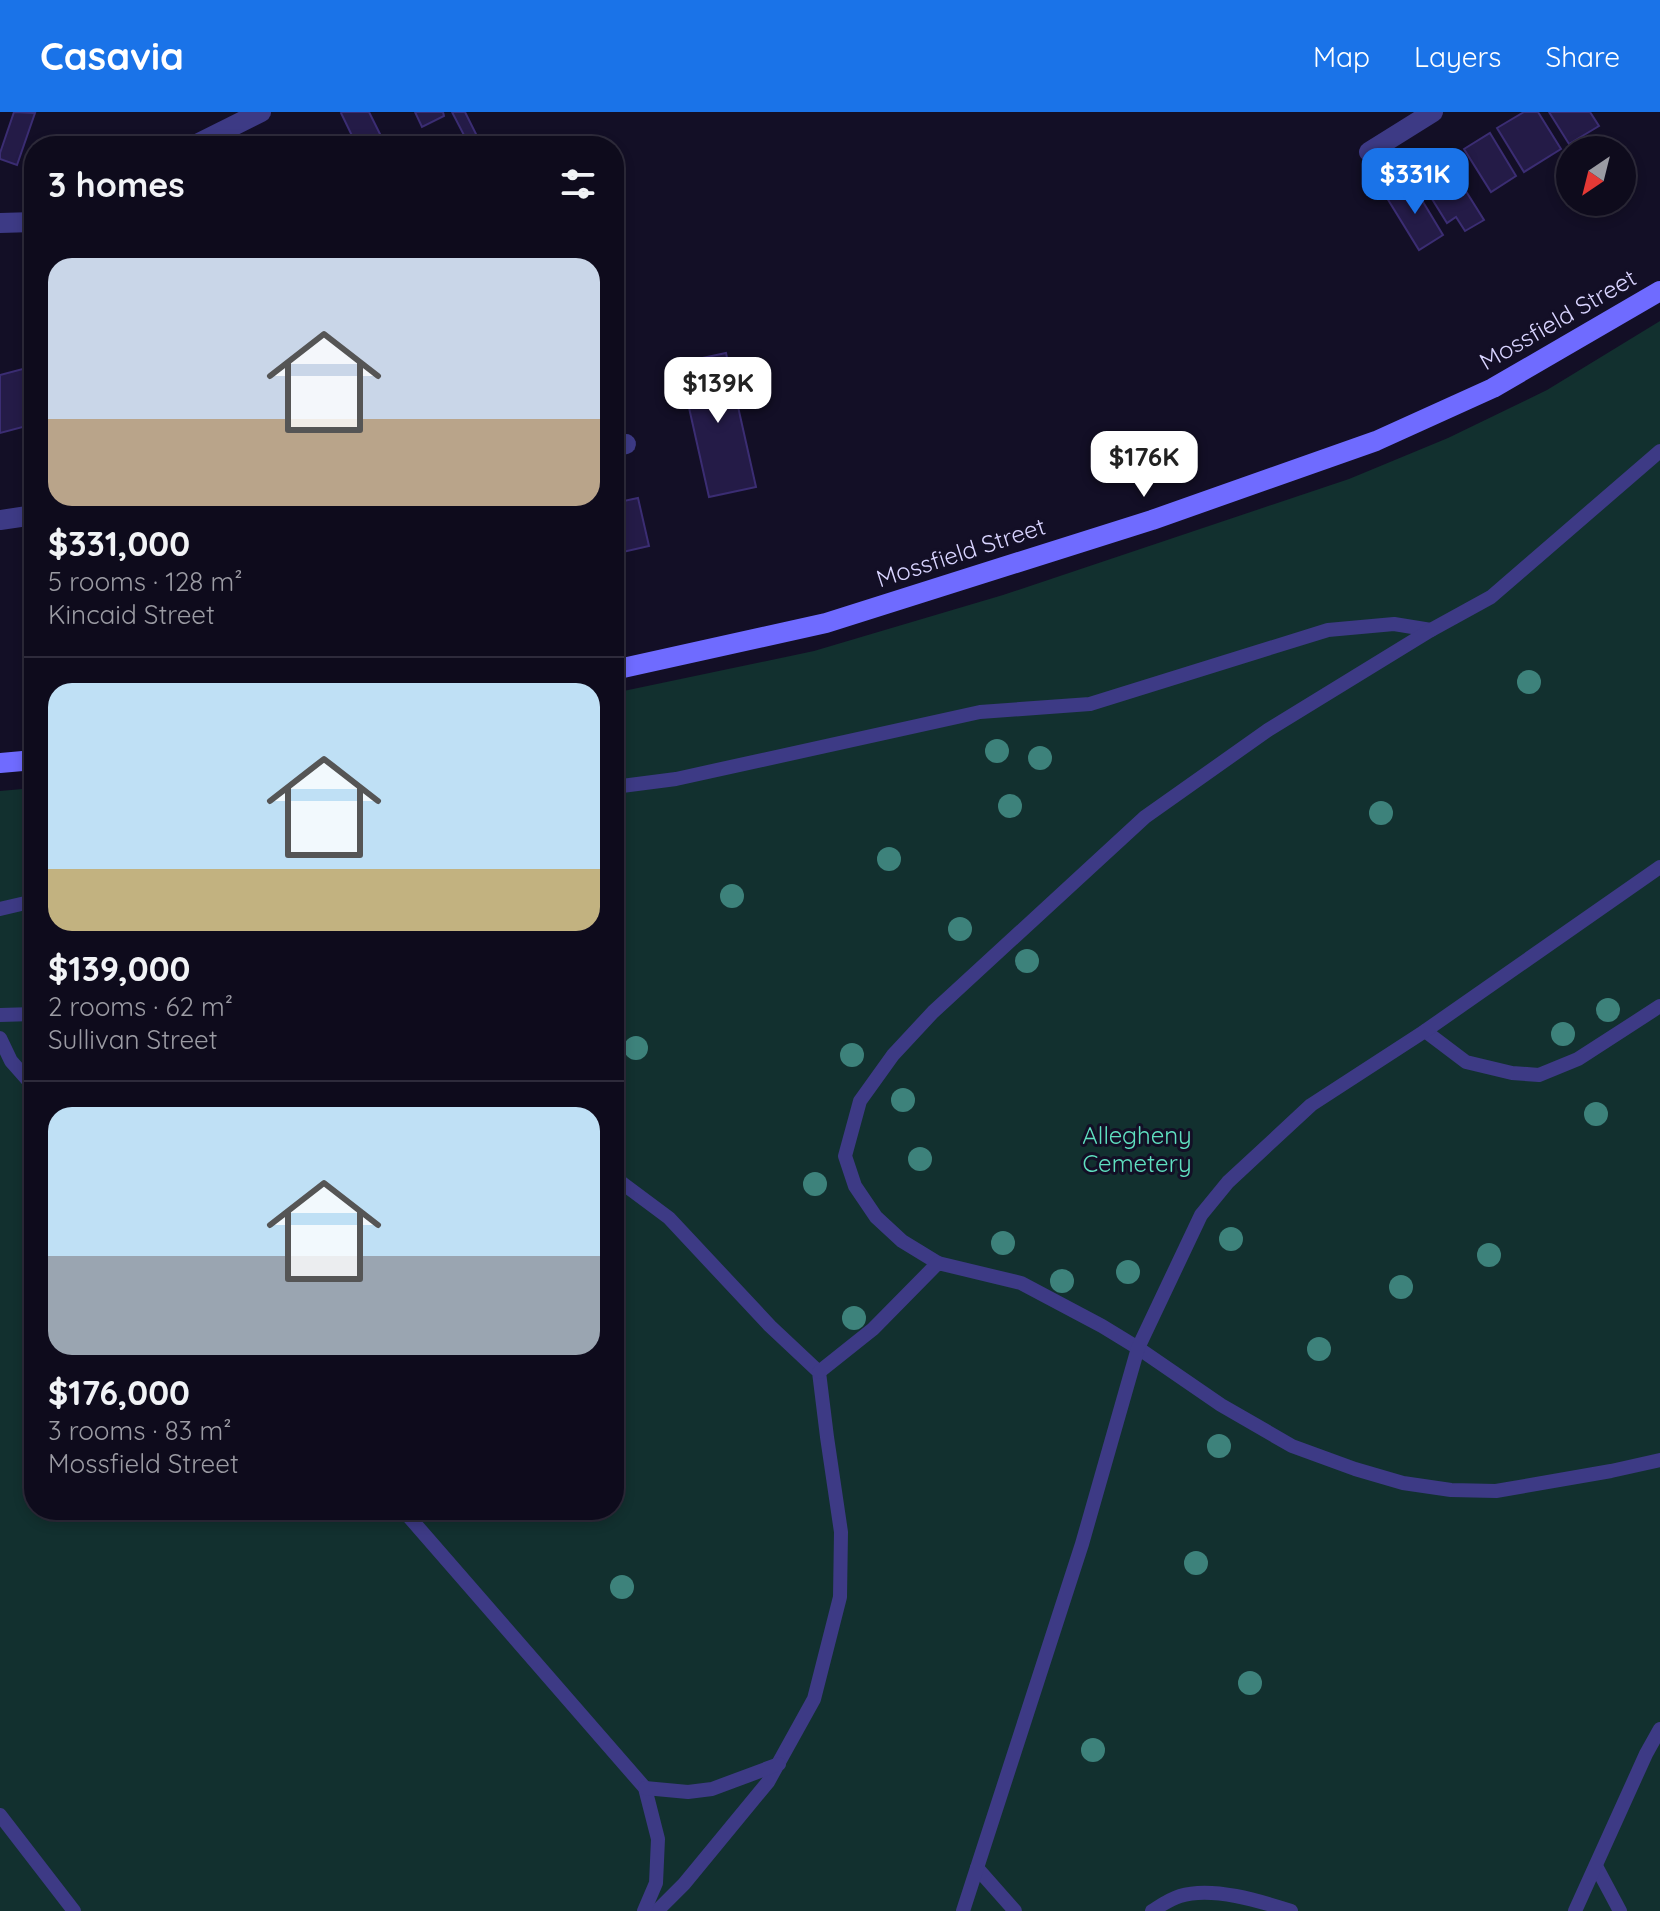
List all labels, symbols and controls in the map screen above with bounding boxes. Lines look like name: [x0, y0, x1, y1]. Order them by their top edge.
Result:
text: Casavia: [40, 32, 184, 80]
text: Map: [1313, 39, 1370, 74]
text: Layers: [1414, 39, 1501, 74]
text: Share: [1545, 39, 1620, 74]
north arrow: [1556, 136, 1636, 216]
map controls: [1556, 136, 1636, 216]
pin: $331K: [1359, 148, 1471, 216]
text: $331K: [1380, 157, 1450, 190]
icon: filters: [556, 162, 600, 206]
text: 3 homes: [48, 163, 185, 206]
street label: Mossfield Street: [1474, 262, 1641, 376]
icon: home: [252, 310, 396, 454]
pin: $139K: [662, 357, 774, 425]
text: $139K: [682, 366, 754, 399]
pin: $176K: [1088, 431, 1200, 499]
text: $176K: [1109, 440, 1179, 473]
street label: Mossfield Street: [872, 511, 1049, 594]
text: $331,000: [48, 522, 190, 565]
text: 5 rooms · 128 m²: [48, 565, 242, 598]
text: Kincaid Street: [48, 598, 215, 631]
icon: home: [252, 735, 396, 879]
text: $139,000: [48, 947, 190, 990]
text: 2 rooms · 62 m²: [48, 990, 233, 1023]
text: Sullivan Street: [48, 1023, 218, 1056]
park label: Allegheny Cemetery: [1082, 1120, 1192, 1178]
icon: home: [252, 1159, 396, 1303]
text: $176,000: [48, 1371, 190, 1414]
text: 3 rooms · 83 m²: [48, 1414, 231, 1447]
text: Mossfield Street: [48, 1447, 239, 1480]

